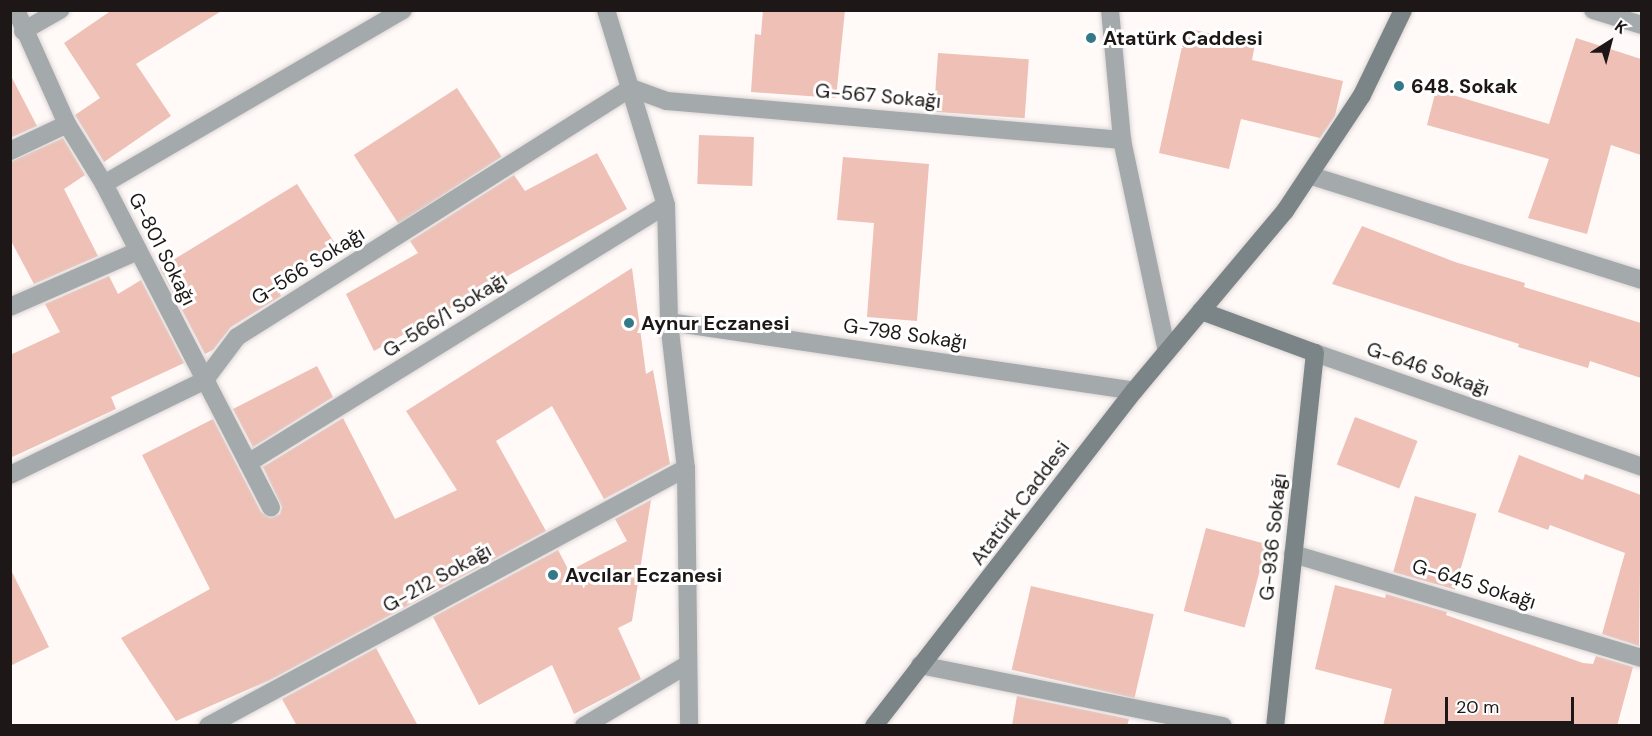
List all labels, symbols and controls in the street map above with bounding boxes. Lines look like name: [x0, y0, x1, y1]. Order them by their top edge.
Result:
north arrow: [1580, 12, 1640, 72]
text: K: [1610, 15, 1631, 39]
place label: Atatürk Caddesi: [1103, 26, 1263, 50]
marker: Atatürk Caddesi: [1084, 31, 1098, 45]
place label: 648. Sokak: [1411, 74, 1518, 98]
street label: G-567 Sokağı: [814, 79, 942, 113]
marker: 648. Sokak: [1392, 79, 1406, 93]
street label: G-801 Sokağı: [123, 189, 201, 309]
street label: G-566 Sokağı: [247, 222, 369, 310]
street label: G-566/1 Sokağı: [378, 267, 512, 363]
place label: Aynur Eczanesi: [641, 311, 789, 335]
street label: G-798 Sokağı: [842, 313, 968, 355]
marker: Aynur Eczanesi: [622, 316, 636, 330]
street label: G-646 Sokağı: [1363, 337, 1493, 401]
street label: Atatürk Caddesi: [965, 436, 1075, 570]
street label: G-936 Sokağı: [1254, 472, 1292, 602]
street label: G-212 Sokağı: [378, 538, 496, 618]
street label: G-645 Sokağı: [1409, 554, 1539, 614]
place label: Avcılar Eczanesi: [565, 563, 722, 587]
marker: Avcılar Eczanesi: [546, 568, 560, 582]
scale bar: [1448, 685, 1577, 723]
text: 20 m: [1456, 695, 1499, 719]

